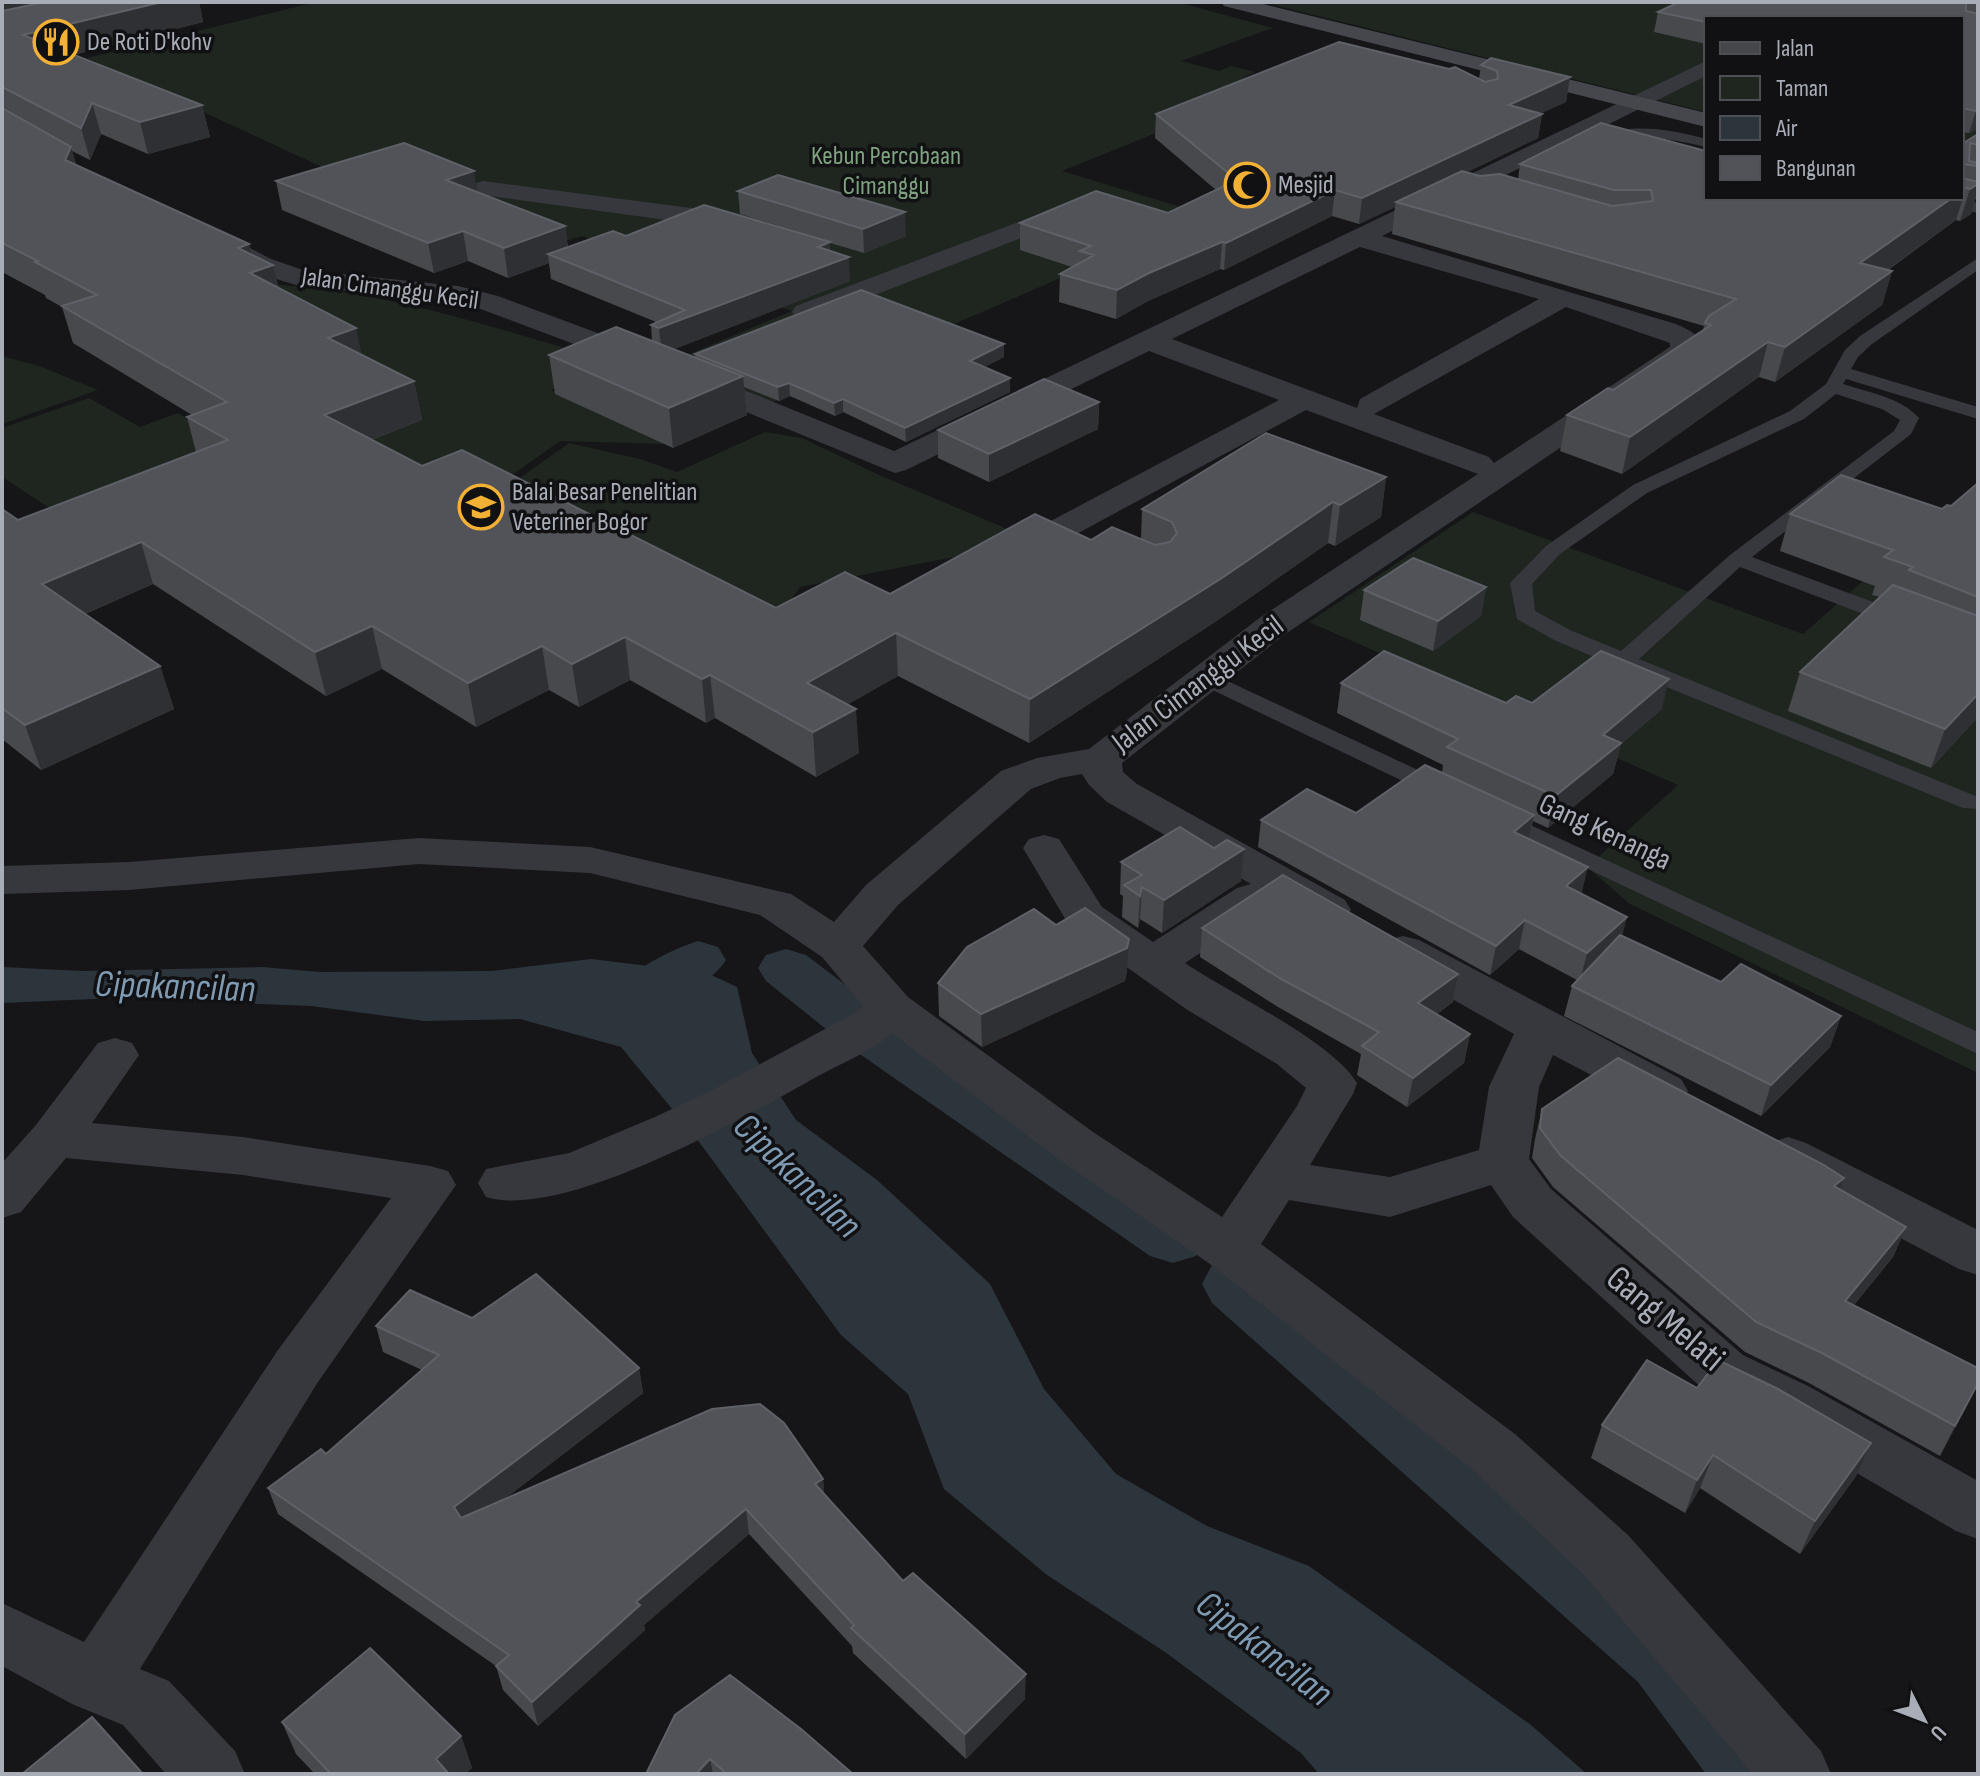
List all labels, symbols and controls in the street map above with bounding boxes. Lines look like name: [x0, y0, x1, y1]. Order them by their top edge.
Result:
legend: [1704, 16, 1964, 200]
restaurant icon: De Roti D'kohv: [32, 18, 80, 66]
place label: De Roti D'kohv: [87, 27, 212, 58]
text: Jalan: [1775, 34, 1814, 63]
text: Taman: [1776, 74, 1828, 103]
text: Air: [1775, 114, 1798, 143]
park label: Kebun Percobaan Cimanggu: [811, 141, 961, 202]
text: Bangunan: [1776, 154, 1856, 183]
mosque icon: Mesjid: [1223, 161, 1271, 209]
place label: Mesjid: [1278, 170, 1334, 201]
street label: Jalan Cimanggu Kecil: [299, 261, 480, 317]
place label: Balai Besar Penelitian Veteriner Bogor: [512, 477, 697, 538]
school or university icon: Balai Besar Penelitian Veteriner Bogor: [457, 483, 505, 531]
street label: Jalan Cimanggu Kecil: [1104, 608, 1291, 761]
street label: Gang Kenanga: [1533, 786, 1677, 878]
water label: Cipakancilan: [94, 962, 256, 1012]
water label: Cipakancilan: [724, 1104, 870, 1248]
street label: Gang Melati: [1597, 1257, 1733, 1381]
water label: Cipakancilan: [1187, 1582, 1341, 1716]
north arrow: [1884, 1680, 1964, 1760]
text: U: [1924, 1719, 1952, 1746]

